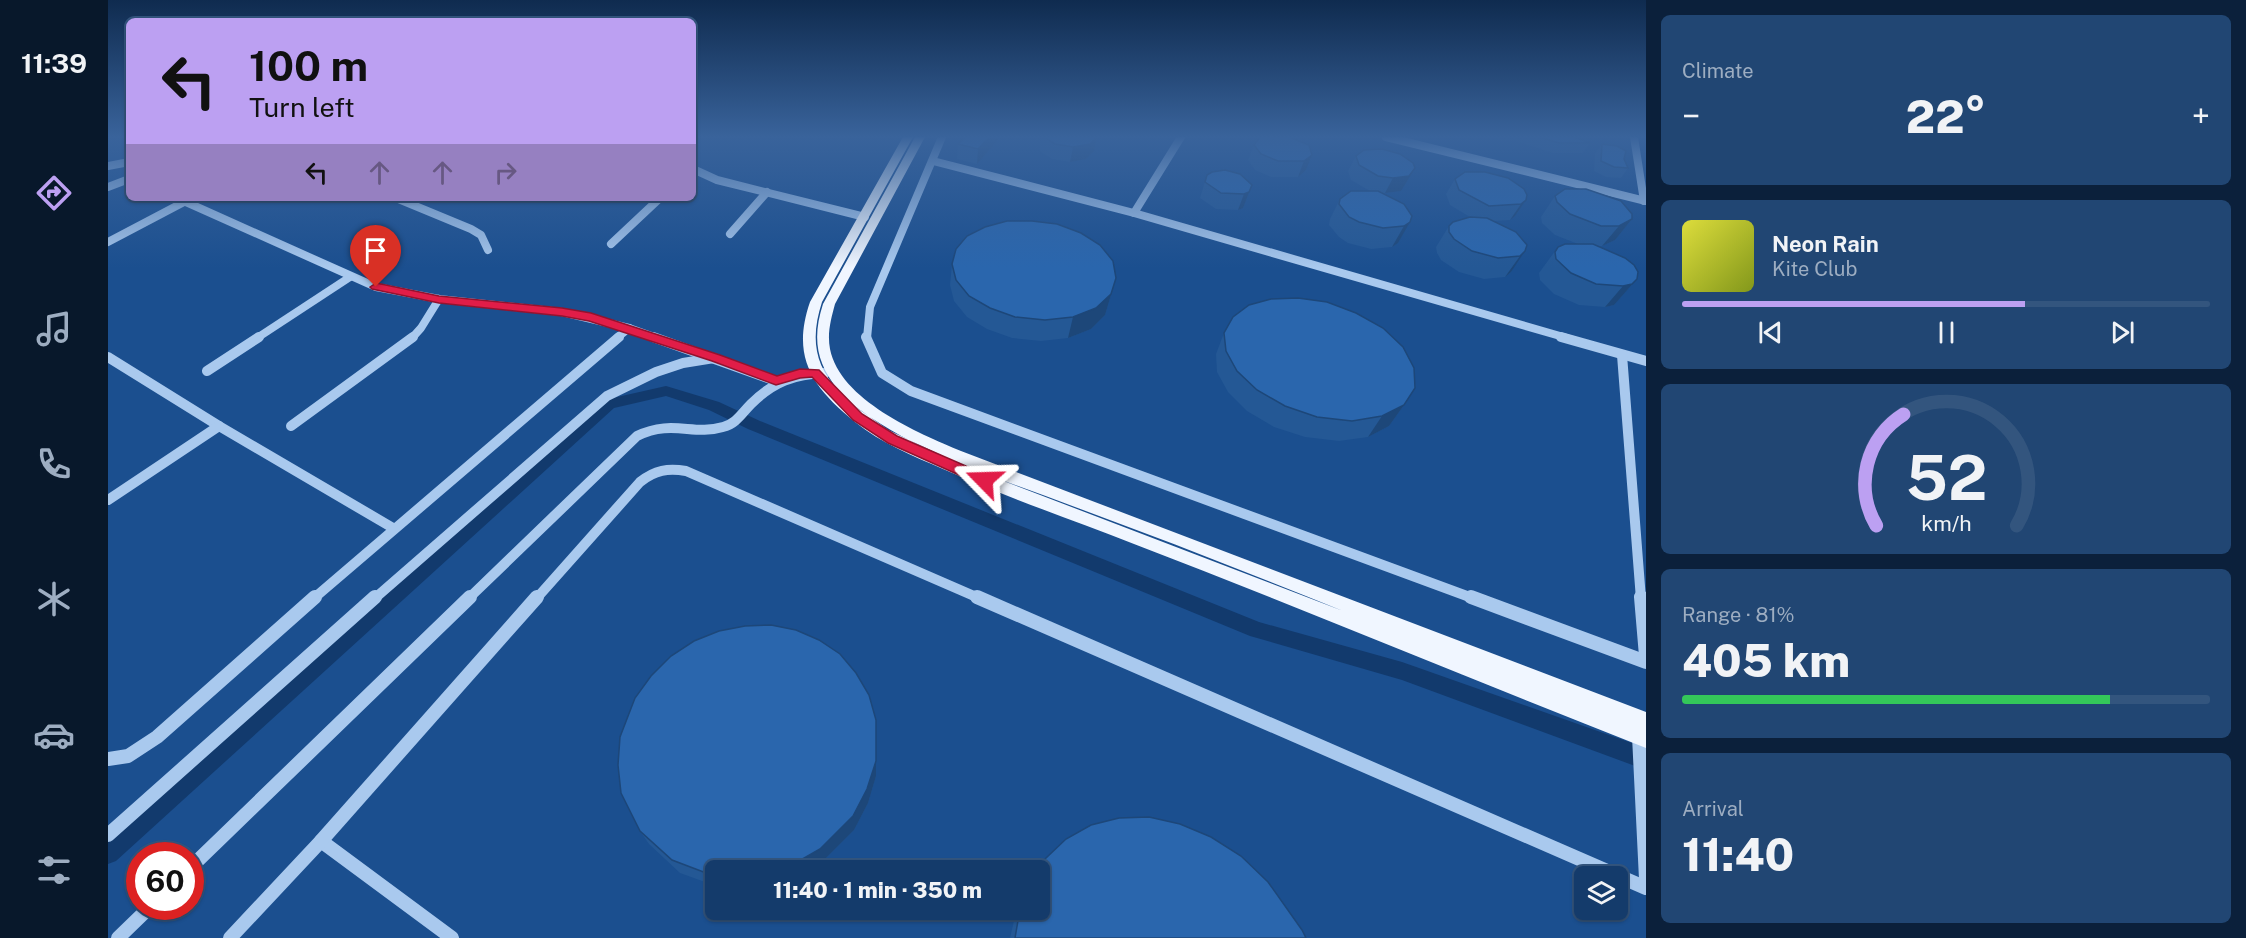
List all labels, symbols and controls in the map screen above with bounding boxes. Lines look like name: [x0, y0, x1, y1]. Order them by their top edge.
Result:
text: 100 m: [249, 41, 368, 90]
icon: left: [150, 42, 228, 120]
text: 11:39: [21, 47, 87, 79]
text: Climate: [1682, 59, 1754, 83]
text: 22°: [1906, 90, 1986, 143]
text: Turn left: [249, 91, 355, 123]
text: −: [1682, 97, 1700, 135]
text: +: [2192, 97, 2210, 135]
icon: left: [300, 156, 333, 189]
icon: ahead: [363, 156, 396, 189]
icon: ahead: [426, 156, 459, 189]
icon: right: [489, 156, 522, 189]
icon: directions: [33, 172, 75, 214]
pin: [350, 225, 401, 287]
text: Neon Rain: [1772, 231, 1879, 257]
icon: arrive: [359, 234, 392, 267]
text: Kite Club: [1772, 257, 1857, 281]
icon: music: [33, 308, 75, 350]
icon: previous: [1754, 316, 1787, 349]
icon: pause: [1930, 316, 1963, 349]
icon: next: [2106, 316, 2139, 349]
text: 52: [1905, 441, 1987, 514]
icon: phone: [33, 443, 75, 485]
position arrow: [952, 448, 1016, 512]
text: km/h: [1921, 511, 1971, 536]
icon: climate: [33, 578, 75, 620]
text: Range · 81%: [1682, 603, 1795, 627]
text: 405 km: [1682, 634, 1850, 687]
icon: car: [33, 714, 75, 756]
text: Arrival: [1682, 797, 1744, 821]
text: 11:40: [1682, 828, 1794, 881]
speed limit sign: 60: [126, 842, 204, 920]
icon: filters: [33, 849, 75, 891]
map controls: [1574, 866, 1628, 920]
button: layers: [1574, 866, 1628, 920]
text: 11:40 · 1 min · 350 m: [773, 877, 982, 903]

